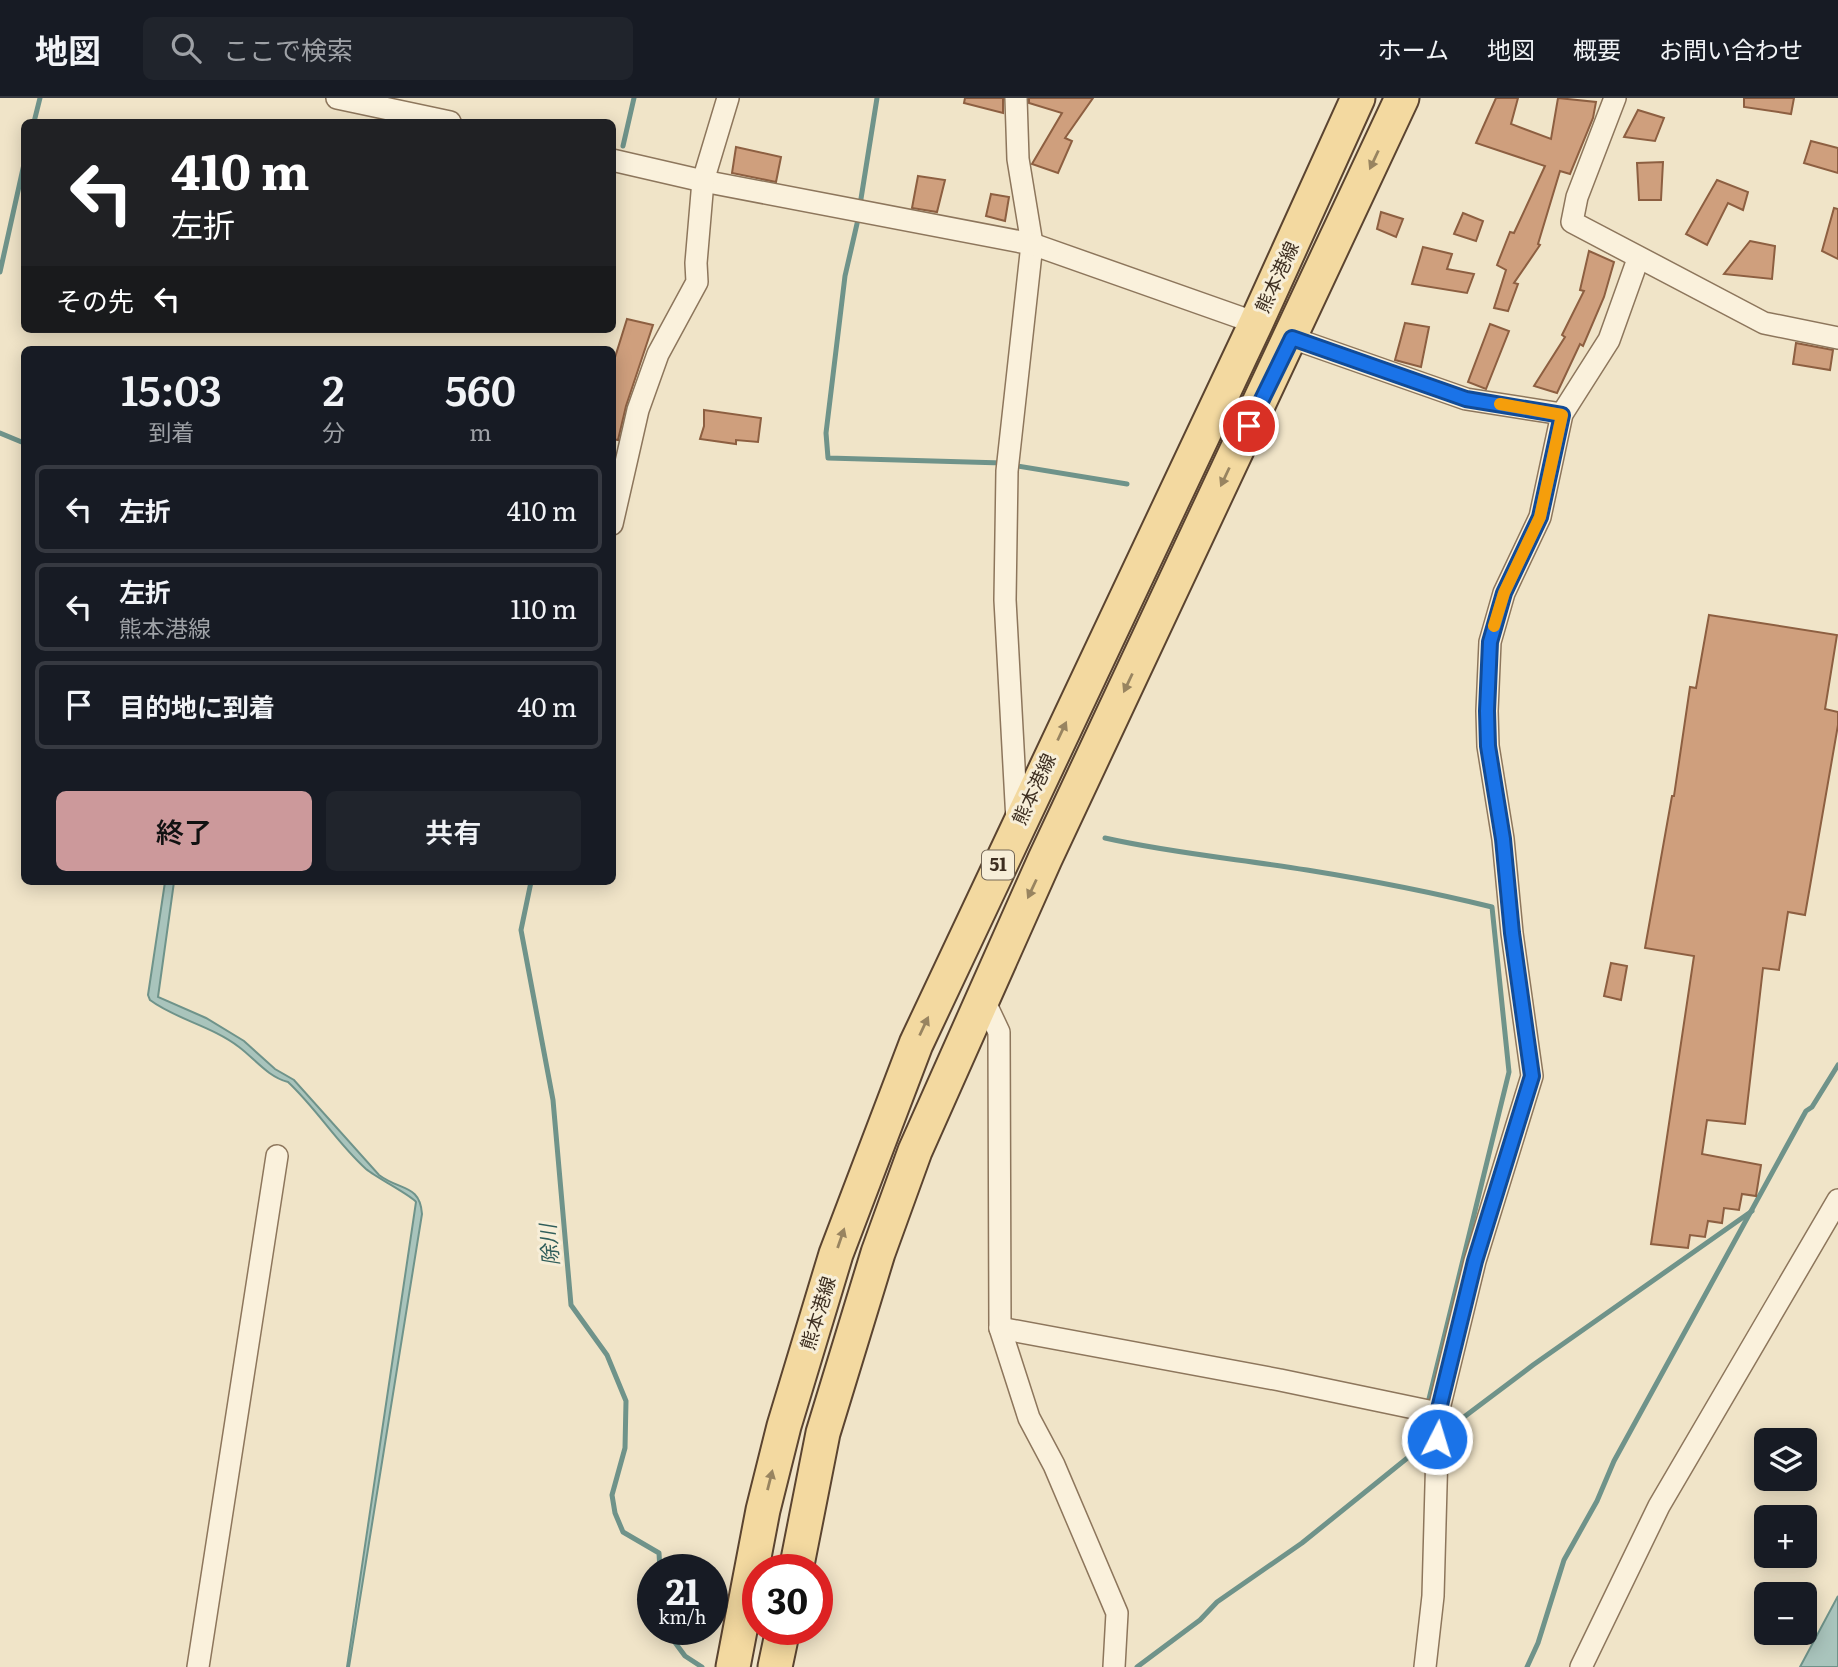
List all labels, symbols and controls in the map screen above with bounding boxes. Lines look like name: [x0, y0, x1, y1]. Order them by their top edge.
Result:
search box: [143, 17, 633, 80]
text: 地図: [35, 24, 101, 73]
icon: search: [167, 29, 205, 67]
text: ここで検索: [223, 29, 353, 68]
text: ホーム: [1378, 31, 1449, 66]
text: 地図: [1487, 31, 1535, 66]
text: 概要: [1573, 31, 1621, 66]
text: お問い合わせ: [1659, 31, 1803, 66]
text: 410 m: [171, 132, 310, 205]
icon: left: [56, 147, 147, 238]
one-way arrow: [1368, 150, 1380, 170]
text: 左折: [171, 199, 235, 247]
street label: 熊本港線: [1247, 236, 1305, 317]
text: その先: [56, 280, 134, 319]
icon: left: [148, 280, 186, 318]
text: 15:03: [121, 357, 222, 419]
text: 2: [322, 357, 344, 419]
text: 560: [445, 357, 516, 419]
pin: [1219, 396, 1279, 456]
icon: arrive: [1230, 407, 1268, 445]
text: 到着: [148, 414, 194, 448]
text: 分: [322, 414, 345, 448]
text: m: [469, 414, 492, 448]
one-way arrow: [1219, 467, 1230, 487]
icon: left: [60, 490, 98, 528]
text: 左折: [119, 490, 171, 529]
text: 410 m: [507, 490, 577, 529]
text: 左折: [119, 571, 171, 610]
icon: left: [60, 588, 98, 626]
text: 110 m: [510, 588, 577, 627]
text: 熊本港線: [119, 610, 211, 644]
one-way arrow: [1122, 673, 1134, 693]
icon: arrive: [60, 686, 98, 724]
text: 目的地に到着: [119, 686, 275, 725]
text: 40 m: [517, 686, 577, 725]
one-way arrow: [1056, 721, 1067, 741]
street label: 熊本港線: [1004, 748, 1062, 829]
button: 終了: [56, 791, 312, 871]
button: 共有: [326, 791, 581, 871]
road number: 51: [982, 850, 1014, 880]
one-way arrow: [1026, 879, 1038, 899]
one-way arrow: [918, 1016, 930, 1036]
water label: 除川: [530, 1221, 565, 1267]
one-way arrow: [836, 1228, 847, 1249]
street label: 熊本港線: [793, 1272, 842, 1353]
position arrow: [1400, 1402, 1474, 1476]
map controls: [1754, 1428, 1817, 1645]
button: layers: [1754, 1428, 1817, 1491]
one-way arrow: [766, 1469, 776, 1490]
button: +: [1754, 1505, 1817, 1568]
speed limit sign: 30: [742, 1554, 833, 1645]
text: 21: [666, 1564, 699, 1616]
button: −: [1754, 1582, 1817, 1645]
text: km/h: [659, 1603, 706, 1630]

